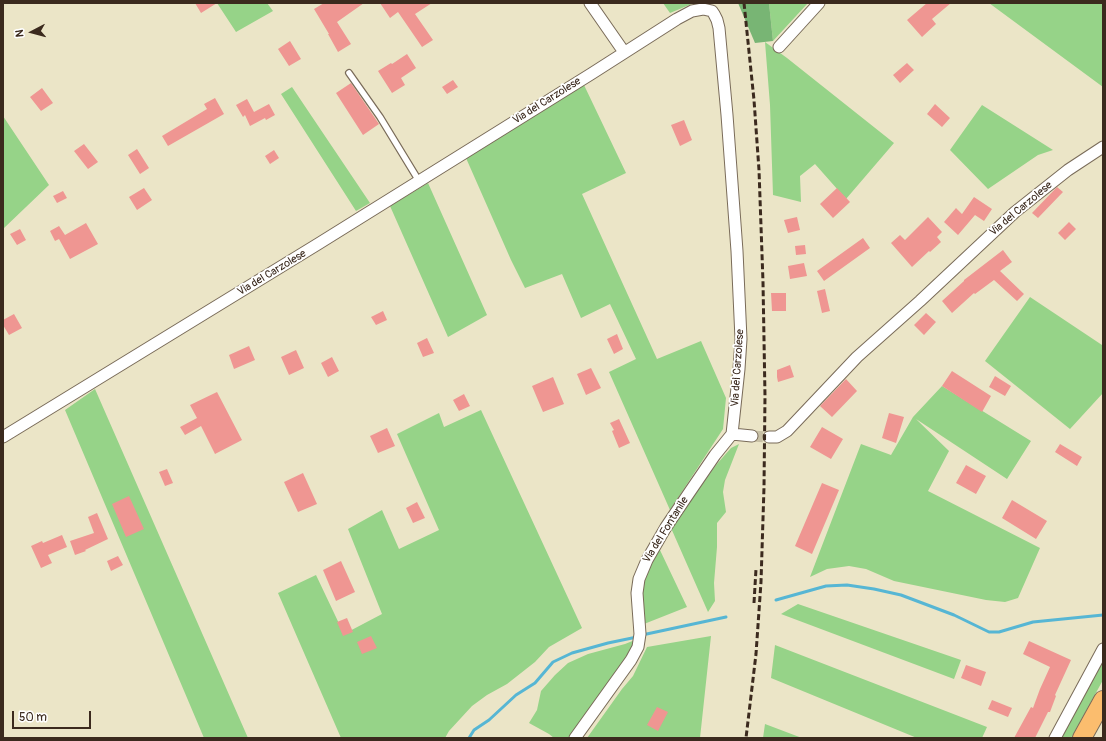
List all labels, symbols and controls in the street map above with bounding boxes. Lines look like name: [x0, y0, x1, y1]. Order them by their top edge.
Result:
north arrow: [12, 12, 52, 52]
text: N: [13, 29, 26, 38]
street label: Via del Carzolese: [511, 75, 583, 127]
street label: Via del Carzolese: [987, 179, 1055, 239]
street label: Via del Carzolese: [235, 247, 309, 299]
street label: Via del Carzolese: [729, 329, 747, 407]
street label: Via del Fontanile: [640, 495, 692, 565]
scale bar: [14, 703, 93, 729]
text: 50 m: [19, 710, 47, 725]

